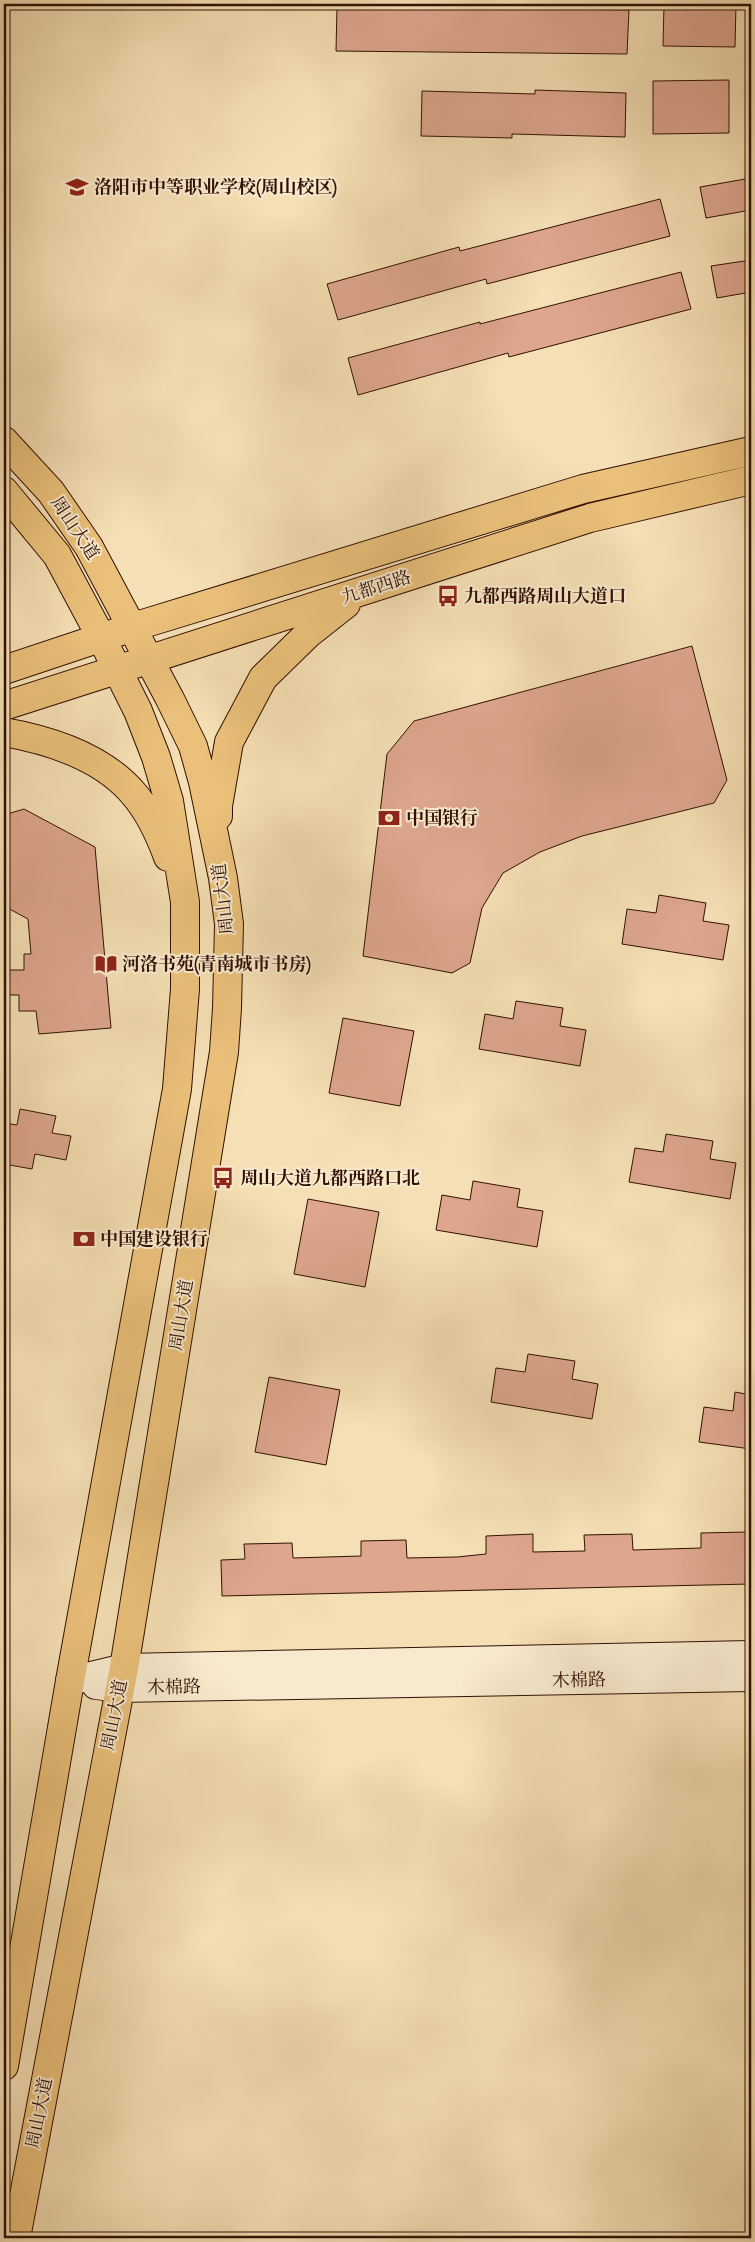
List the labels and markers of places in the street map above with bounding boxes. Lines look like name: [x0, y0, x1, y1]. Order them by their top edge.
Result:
school or university icon: 洛阳市中等职业学校(周山校区): [64, 174, 90, 200]
place label: 洛阳市中等职业学校(周山校区): [94, 177, 337, 200]
bus stop icon: 九都西路周山大道口: [435, 583, 461, 609]
place label: 九都西路周山大道口: [464, 586, 626, 609]
bank icon: 中国银行: [376, 805, 402, 831]
place label: 中国银行: [406, 808, 478, 831]
library icon: 河洛书苑(青南城市书房): [93, 951, 119, 977]
place label: 河洛书苑(青南城市书房): [122, 954, 311, 977]
bus stop icon: 周山大道九都西路口北: [210, 1165, 236, 1191]
place label: 周山大道九都西路口北: [240, 1168, 420, 1191]
bank icon: 中国建设银行: [71, 1226, 97, 1252]
place label: 中国建设银行: [100, 1229, 208, 1252]

